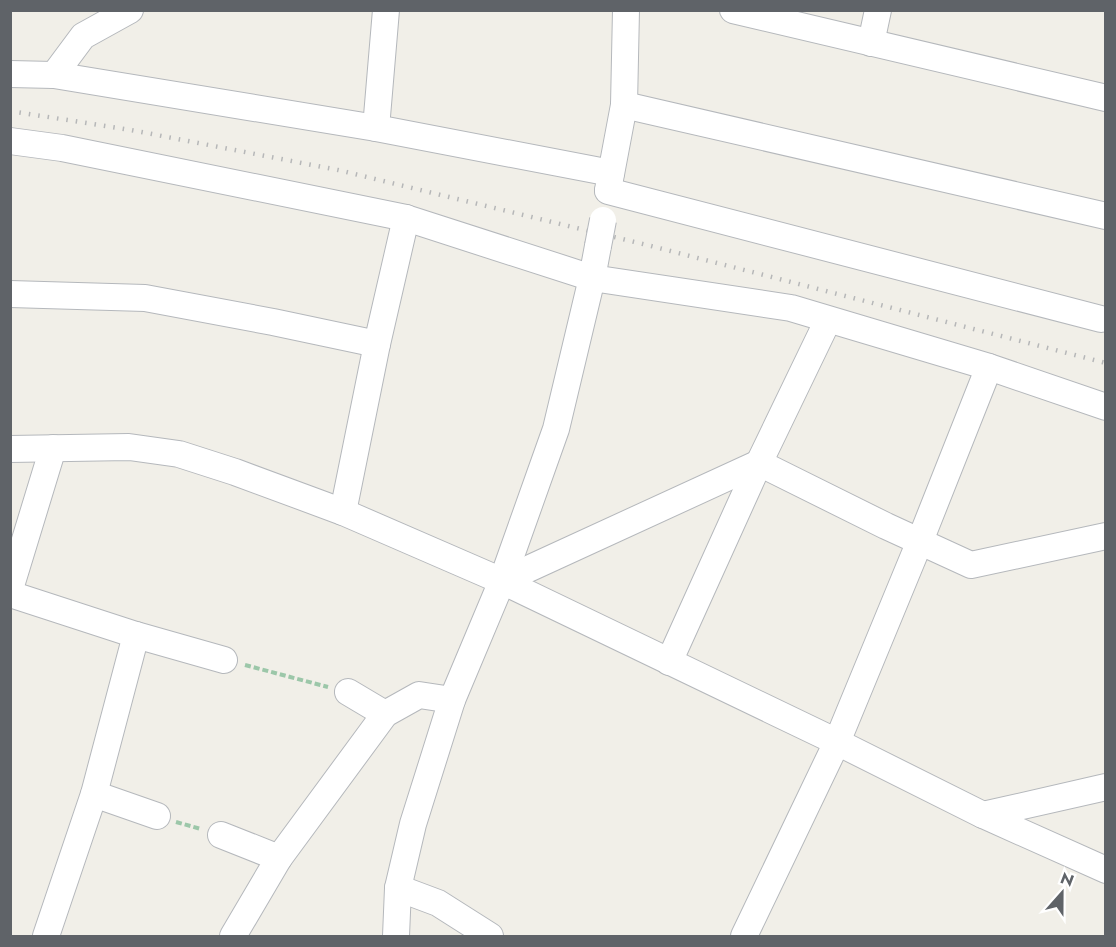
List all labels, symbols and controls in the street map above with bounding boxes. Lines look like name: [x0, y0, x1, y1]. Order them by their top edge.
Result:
north arrow: [1032, 863, 1092, 923]
text: N: [1057, 866, 1077, 892]

